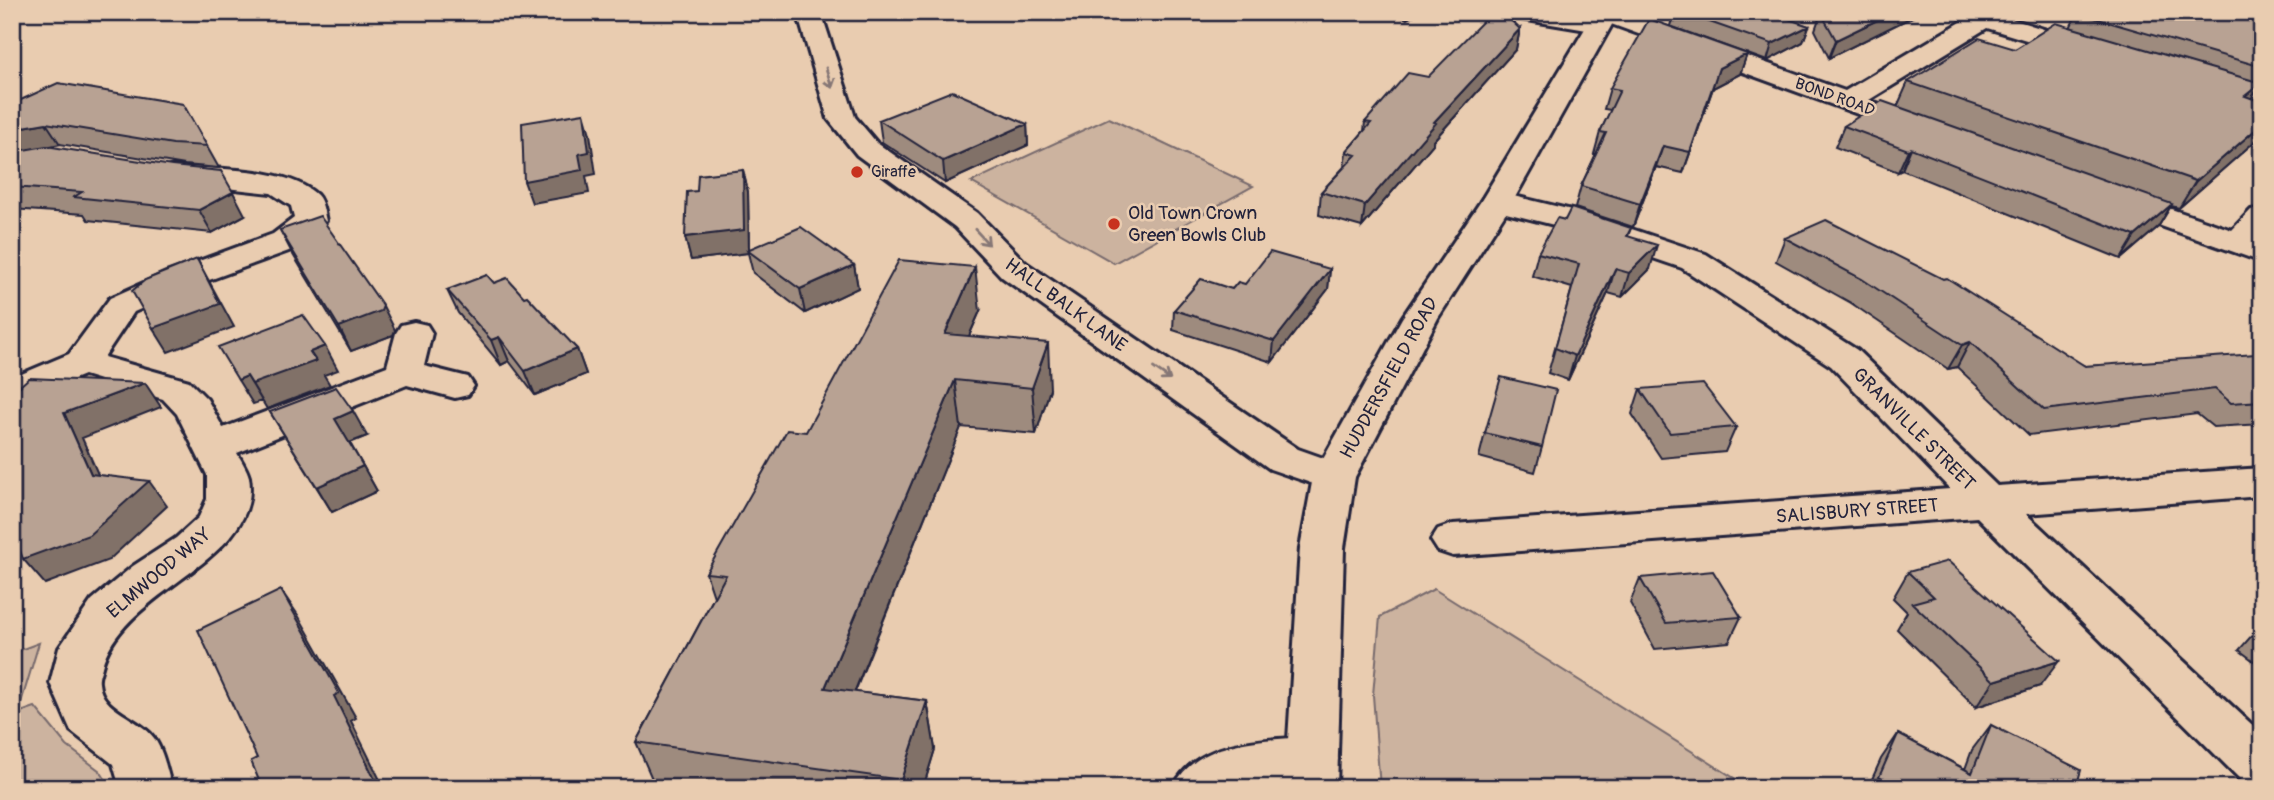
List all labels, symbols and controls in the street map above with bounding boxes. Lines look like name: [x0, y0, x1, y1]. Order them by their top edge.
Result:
one-way arrow: [824, 66, 837, 88]
street label: BOND ROAD: [1792, 73, 1878, 121]
place label: Giraffe: [871, 162, 916, 182]
marker: Giraffe: [849, 164, 865, 180]
place label: Old Town Crown Green Bowls Club: [1128, 201, 1266, 247]
marker: Old Town Crown Green Bowls Club: [1106, 216, 1122, 232]
one-way arrow: [973, 228, 990, 245]
street label: HALL BALK LANE: [1000, 253, 1132, 357]
street label: HUDDERSFIELD ROAD: [1335, 293, 1443, 463]
street label: GRANVILLE STREET: [1848, 363, 1980, 495]
one-way arrow: [1152, 367, 1171, 381]
street label: SALISBURY STREET: [1775, 493, 1939, 529]
street label: ELMWOOD WAY: [102, 522, 216, 624]

